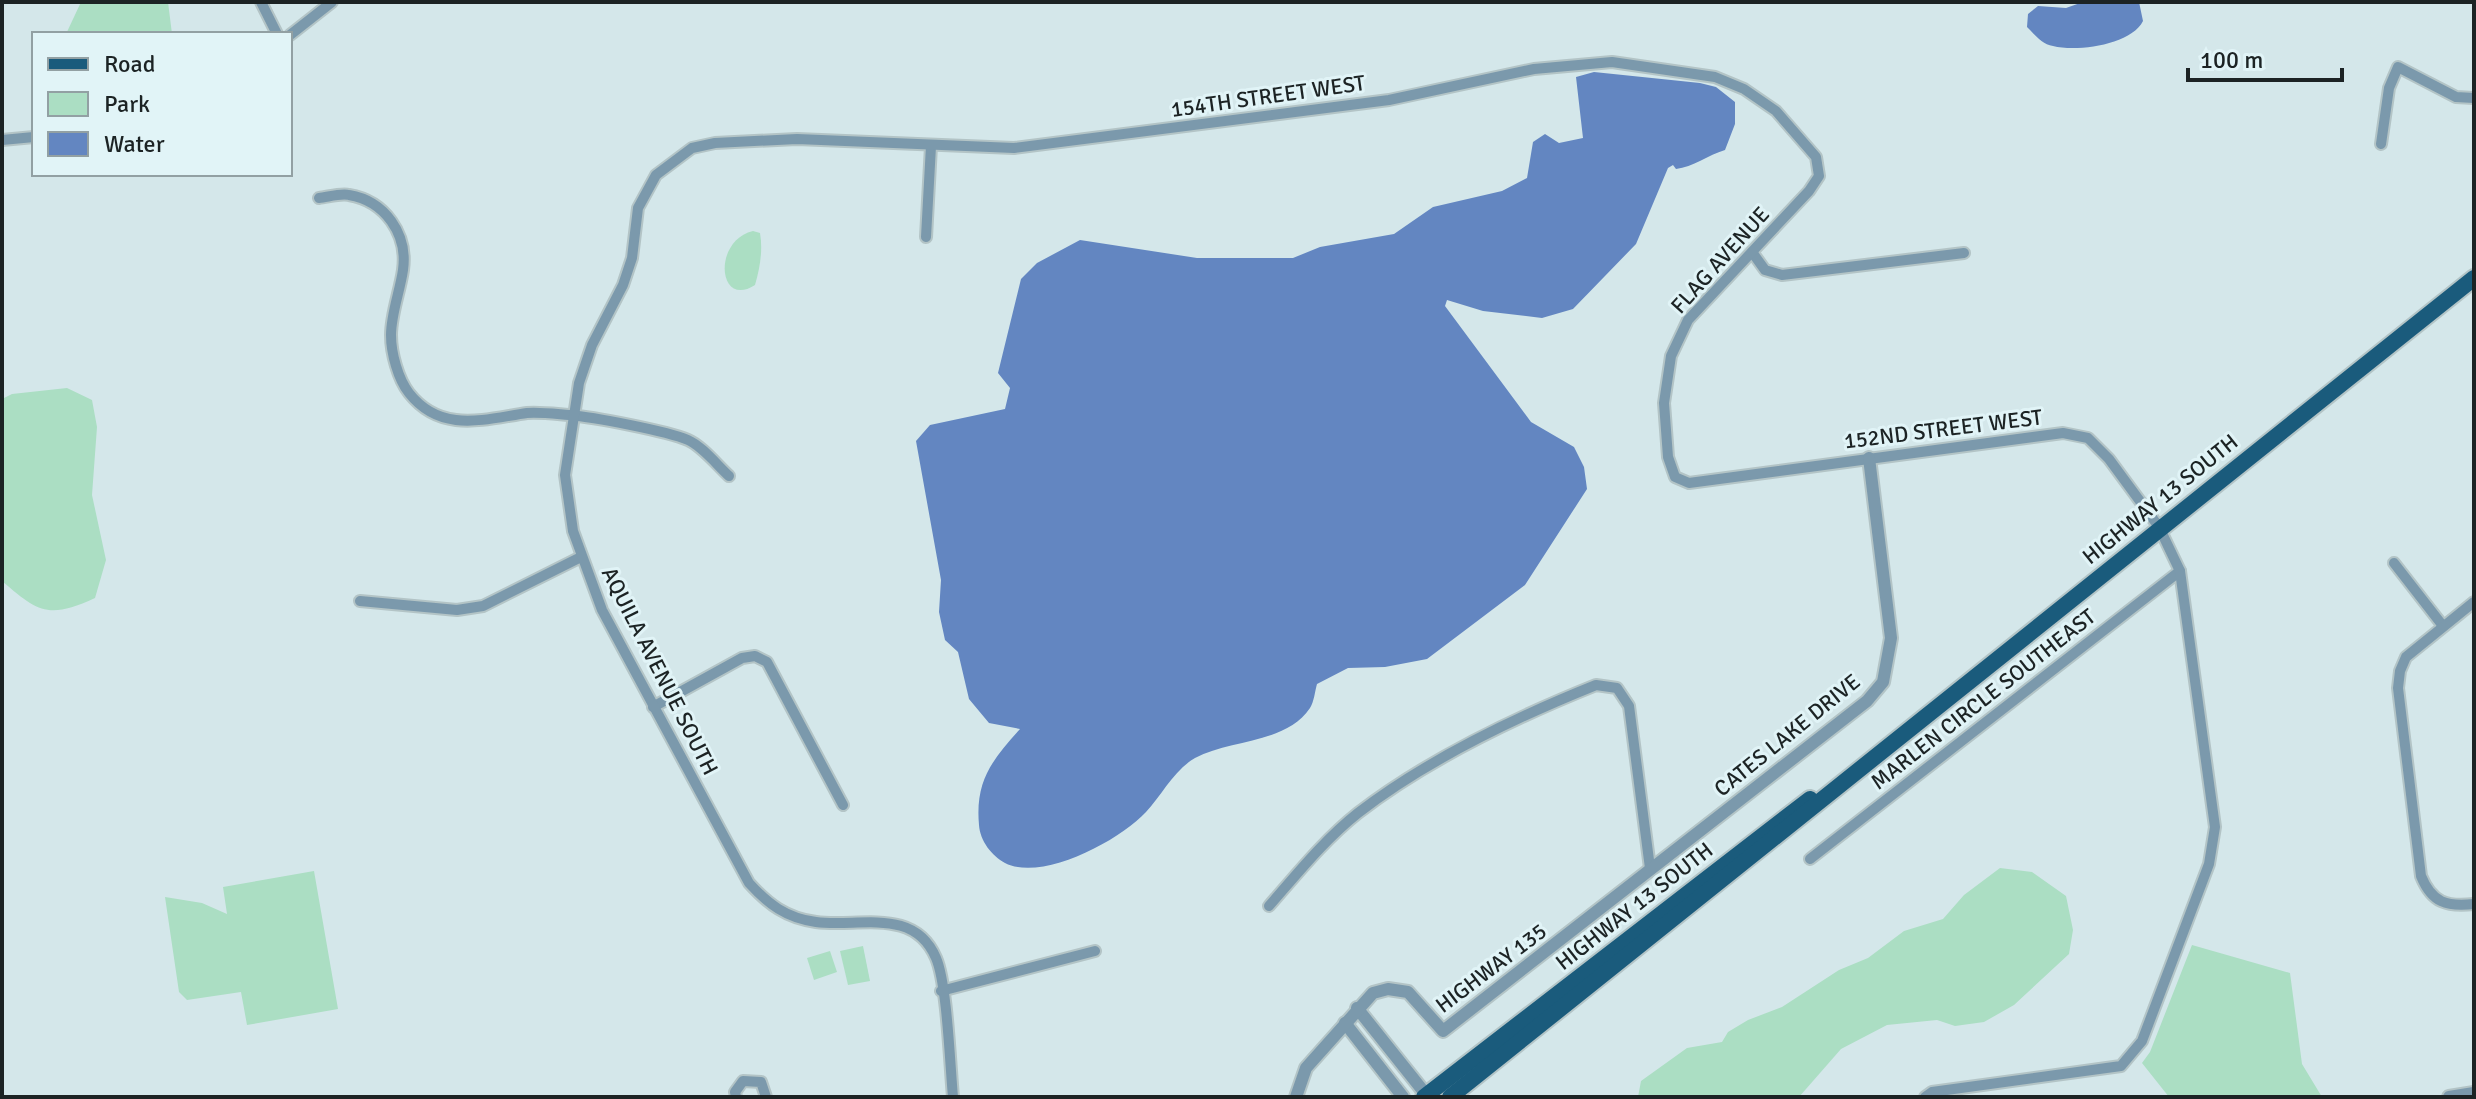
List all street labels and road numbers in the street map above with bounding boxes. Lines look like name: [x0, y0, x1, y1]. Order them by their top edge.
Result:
street label: 154TH STREET WEST: [1169, 69, 1367, 123]
street label: FLAG AVENUE: [1665, 201, 1775, 319]
street label: 152ND STREET WEST: [1842, 403, 2044, 455]
street label: HIGHWAY 13 SOUTH: [2077, 428, 2243, 570]
street label: AQUILA AVENUE SOUTH: [596, 563, 724, 779]
street label: MARLEN CIRCLE SOUTHEAST: [1865, 603, 2101, 795]
street label: CATES LAKE DRIVE: [1709, 668, 1865, 802]
street label: HIGHWAY 13 SOUTH: [1550, 836, 1718, 976]
street label: HIGHWAY 135: [1430, 917, 1552, 1019]

